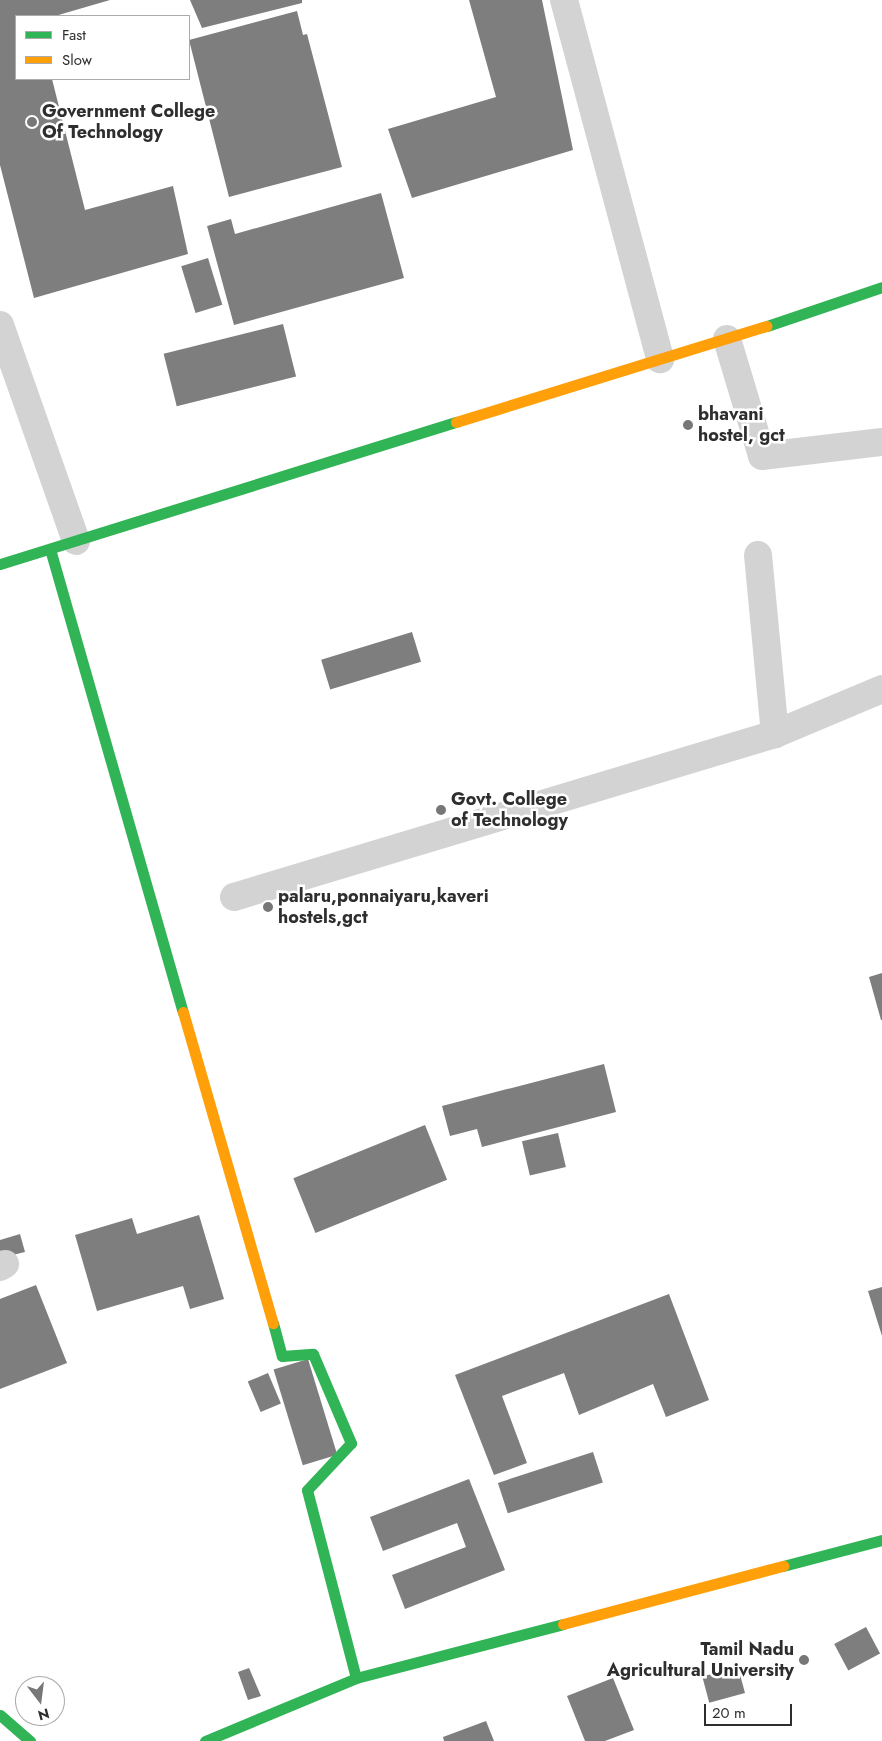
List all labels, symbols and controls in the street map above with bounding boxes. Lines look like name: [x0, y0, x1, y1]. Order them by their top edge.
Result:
legend: [15, 15, 190, 80]
text: Fast: [62, 24, 86, 46]
text: Slow: [62, 49, 92, 71]
place label: Government College Of Technology: [42, 101, 215, 144]
marker: Government College Of Technology: [26, 116, 38, 128]
place label: bhavani hostel, gct: [698, 404, 785, 446]
marker: bhavani hostel, gct: [682, 419, 694, 431]
place label: Govt. College of Technology: [451, 789, 568, 832]
marker: Govt. College of Technology: [435, 804, 447, 816]
place label: palaru,ponnaiyaru,kaveri hostels,gct: [278, 886, 489, 929]
marker: palaru,ponnaiyaru,kaveri hostels,gct: [262, 901, 274, 913]
place label: Tamil Nadu Agricultural University: [607, 1639, 794, 1682]
marker: Tamil Nadu Agricultural University: [798, 1654, 810, 1666]
north arrow: [15, 1676, 65, 1726]
scale bar: [707, 1694, 794, 1726]
text: 20 m: [712, 1702, 746, 1724]
text: N: [36, 1703, 52, 1726]

